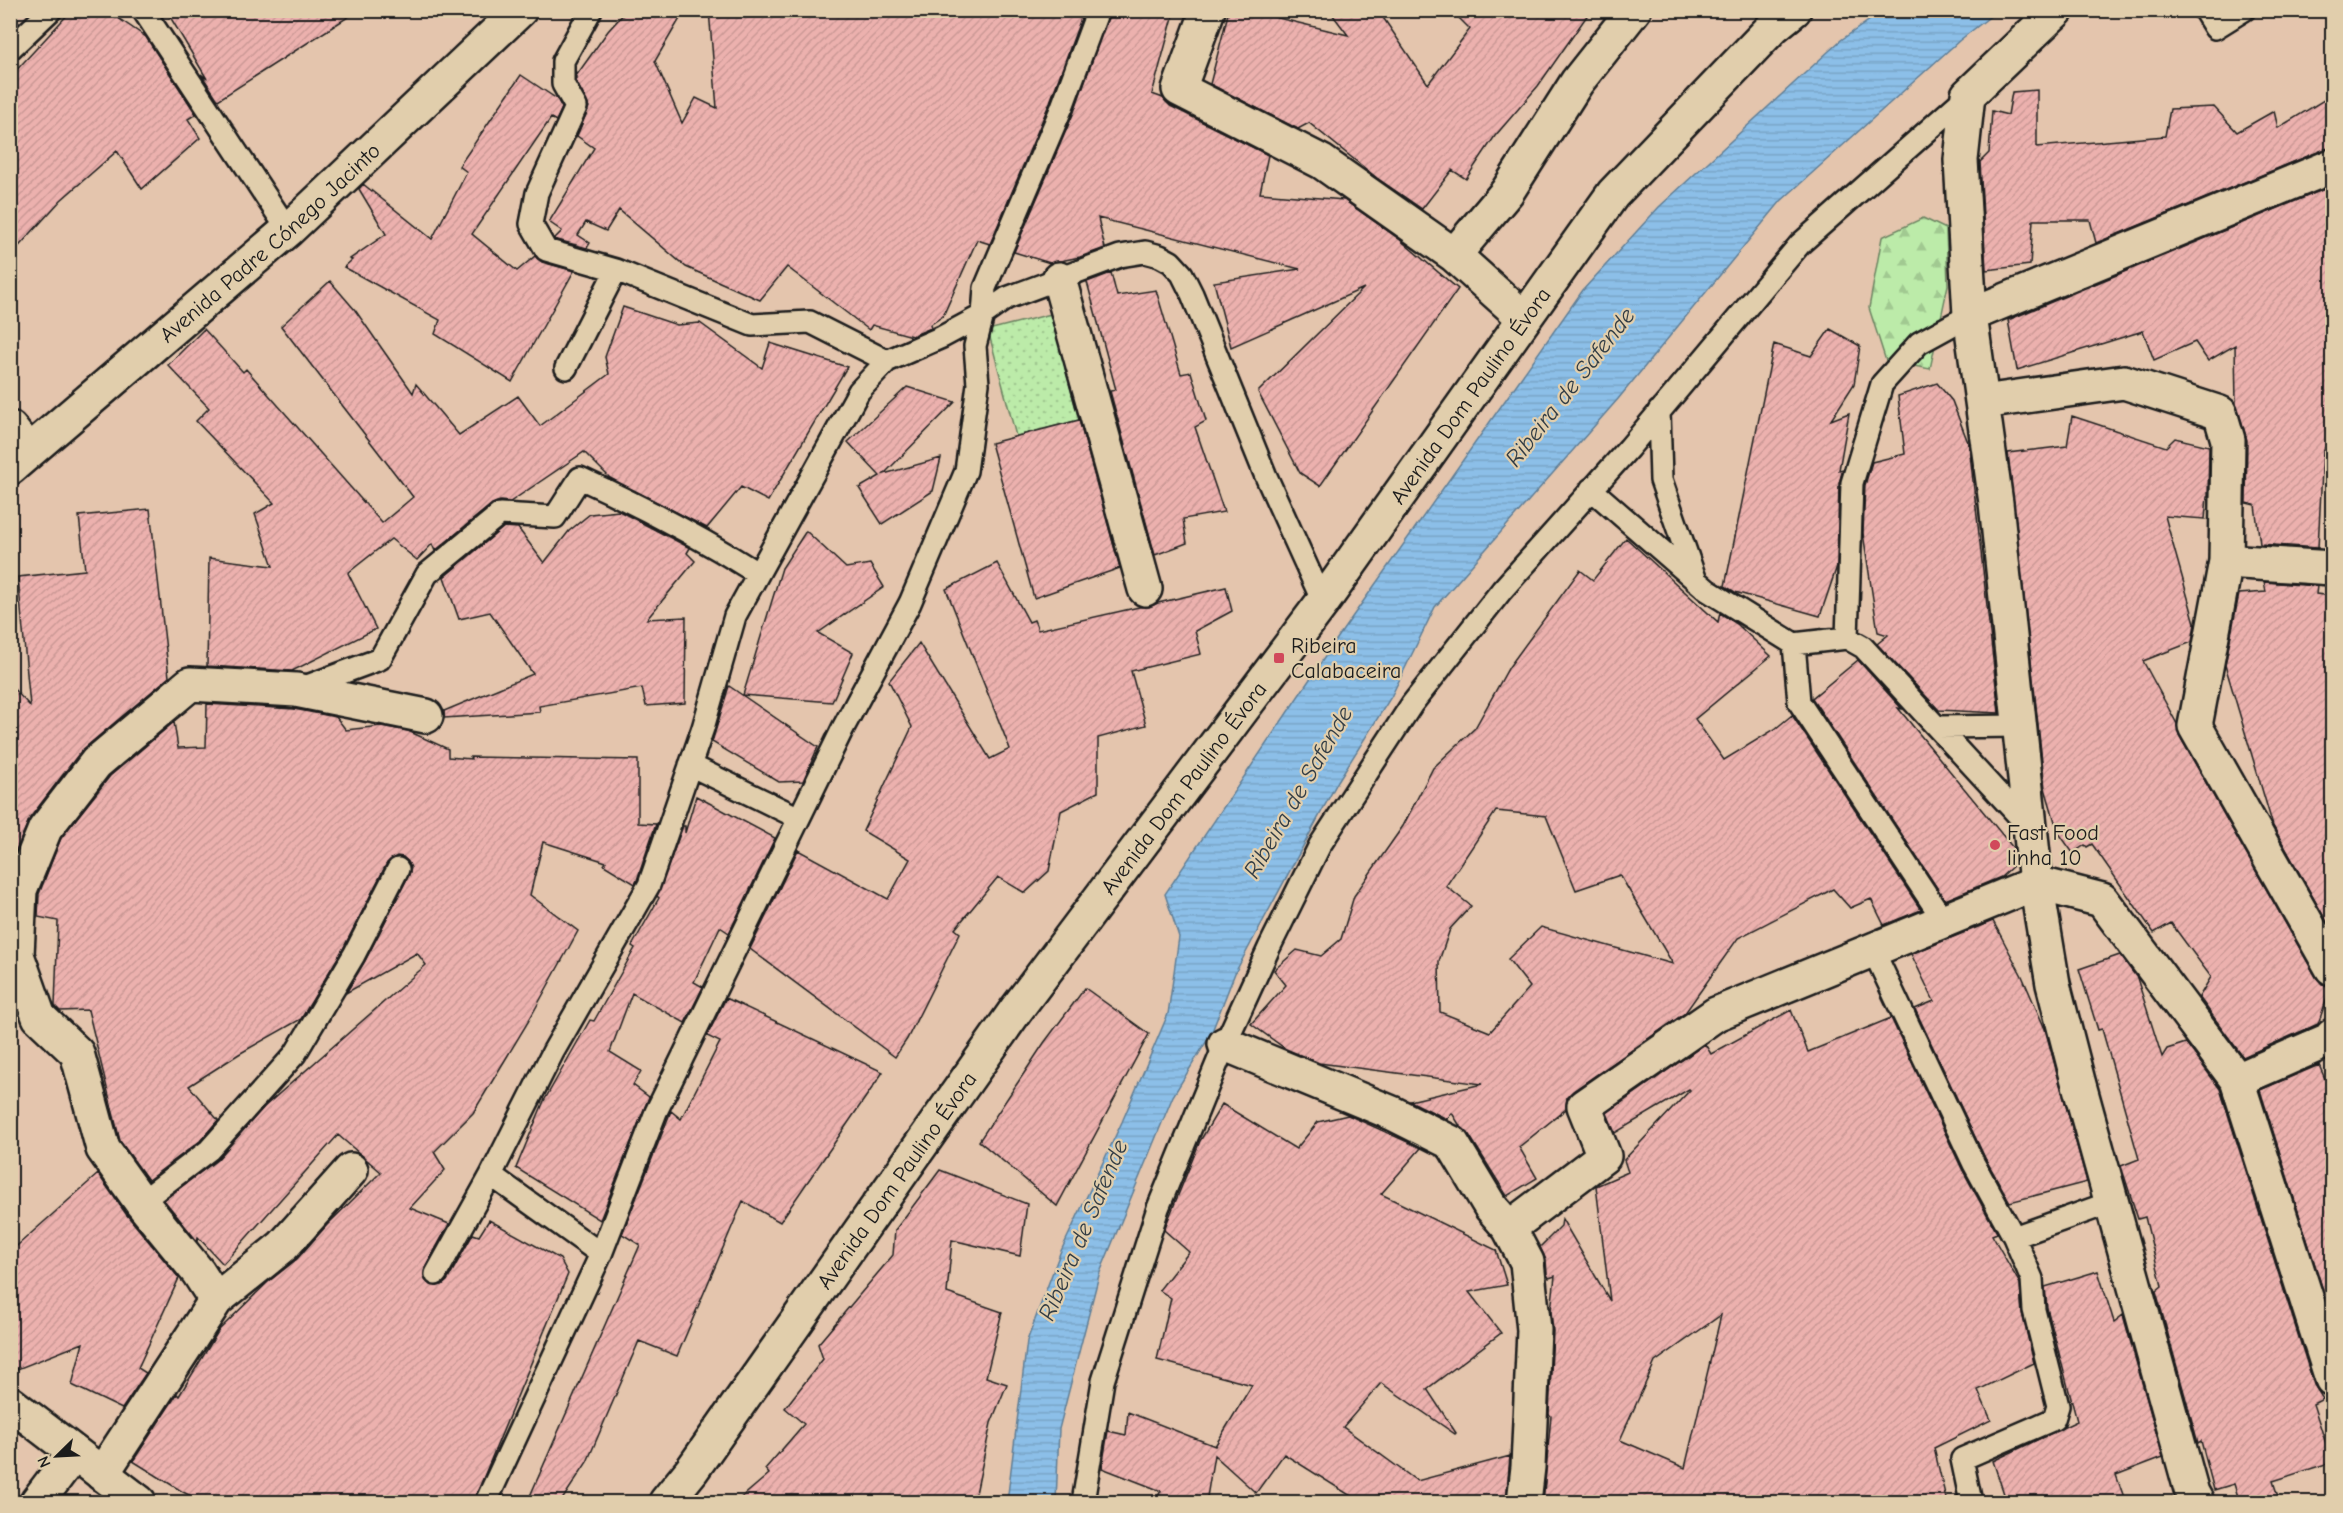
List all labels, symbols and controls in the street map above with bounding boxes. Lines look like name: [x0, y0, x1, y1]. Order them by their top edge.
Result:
street label: Avenida Padre Cónego Jacinto: [155, 138, 386, 348]
street label: Avenida Dom Paulino Évora: [1385, 283, 1556, 509]
water label: Ribeira de Safende: [1499, 302, 1641, 472]
place label: Ribeira Calabaceira: [1291, 633, 1401, 684]
marker: Ribeira Calabaceira: [1272, 651, 1286, 665]
street label: Avenida Dom Paulino Évora: [1096, 677, 1272, 900]
water label: Ribeira de Safende: [1237, 701, 1359, 883]
place label: Fast Food linha 10: [2007, 820, 2099, 871]
marker: Fast Food linha 10: [1988, 838, 2002, 852]
street label: Avenida Dom Paulino Évora: [812, 1067, 982, 1294]
water label: Ribeira de Safende: [1032, 1135, 1134, 1325]
north arrow: [27, 1426, 87, 1486]
text: N: [34, 1453, 55, 1470]

